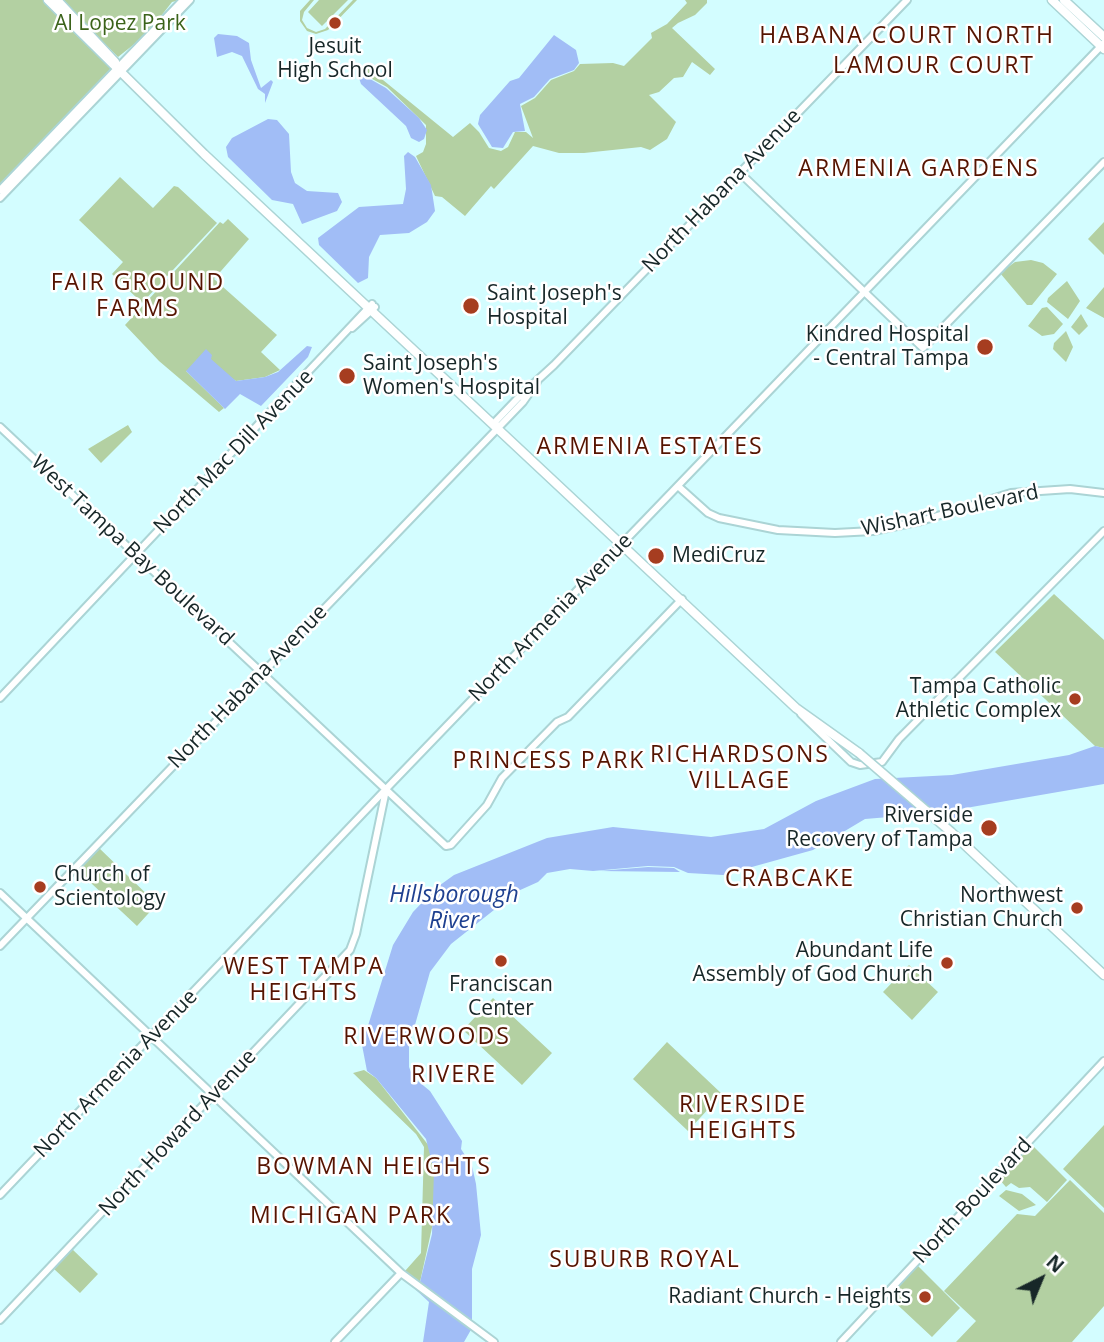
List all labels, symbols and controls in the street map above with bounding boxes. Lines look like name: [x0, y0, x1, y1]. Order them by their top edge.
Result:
park label: Al Lopez Park: [54, 11, 186, 37]
marker: Jesuit High School: [327, 15, 343, 31]
district label: HABANA COURT NORTH: [761, 22, 1053, 50]
place label: Jesuit High School: [277, 34, 393, 84]
district label: LAMOUR COURT: [834, 52, 1034, 80]
street label: North Habana Avenue: [637, 104, 807, 278]
district label: ARMENIA GARDENS: [800, 155, 1038, 183]
district label: FAIR GROUND FARMS: [52, 269, 224, 323]
place label: Saint Joseph's Hospital: [487, 281, 622, 331]
marker: Saint Joseph's Hospital: [461, 296, 481, 316]
place label: Kindred Hospital - Central Tampa: [806, 322, 969, 372]
marker: Kindred Hospital - Central Tampa: [975, 337, 995, 357]
place label: Saint Joseph's Women's Hospital: [363, 351, 540, 401]
street label: North Mac Dill Avenue: [149, 365, 319, 539]
marker: Saint Joseph's Women's Hospital: [337, 366, 357, 386]
district label: ARMENIA ESTATES: [538, 433, 762, 461]
street label: West Tampa Bay Boulevard: [25, 450, 239, 652]
street label: Wishart Boulevard: [859, 480, 1041, 542]
street label: North Armenia Avenue: [464, 529, 638, 707]
place label: MediCruz: [672, 543, 765, 569]
marker: MediCruz: [646, 546, 666, 566]
street label: North Habana Avenue: [163, 600, 333, 774]
place label: Tampa Catholic Athletic Complex: [896, 674, 1061, 724]
marker: Tampa Catholic Athletic Complex: [1067, 691, 1083, 707]
district label: RICHARDSONS VILLAGE: [651, 741, 829, 795]
district label: PRINCESS PARK: [454, 747, 644, 775]
place label: Riverside Recovery of Tampa: [786, 803, 973, 853]
marker: Riverside Recovery of Tampa: [979, 818, 999, 838]
place label: Church of Scientology: [54, 862, 166, 912]
district label: CRABCAKE: [726, 865, 854, 893]
marker: Church of Scientology: [32, 879, 48, 895]
water label: Hillsborough River: [389, 881, 519, 935]
place label: Northwest Christian Church: [900, 883, 1063, 933]
marker: Northwest Christian Church: [1069, 900, 1085, 916]
place label: Abundant Life Assembly of God Church: [692, 938, 933, 988]
district label: WEST TAMPA HEIGHTS: [224, 953, 384, 1007]
marker: Franciscan Center: [493, 953, 509, 969]
marker: Abundant Life Assembly of God Church: [939, 955, 955, 971]
place label: Franciscan Center: [449, 972, 553, 1022]
street label: North Armenia Avenue: [29, 985, 203, 1163]
district label: RIVERWOODS: [344, 1023, 510, 1051]
street label: North Howard Avenue: [94, 1044, 262, 1222]
district label: RIVERE: [412, 1061, 496, 1089]
district label: RIVERSIDE HEIGHTS: [680, 1091, 806, 1145]
street label: North Boulevard: [908, 1133, 1038, 1269]
district label: BOWMAN HEIGHTS: [258, 1153, 490, 1181]
district label: MICHIGAN PARK: [252, 1202, 450, 1230]
north arrow: [1006, 1244, 1076, 1314]
district label: SUBURB ROYAL: [551, 1246, 739, 1274]
text: N: [1041, 1249, 1070, 1278]
place label: Radiant Church - Heights: [668, 1284, 911, 1310]
marker: Radiant Church - Heights: [917, 1289, 933, 1305]

